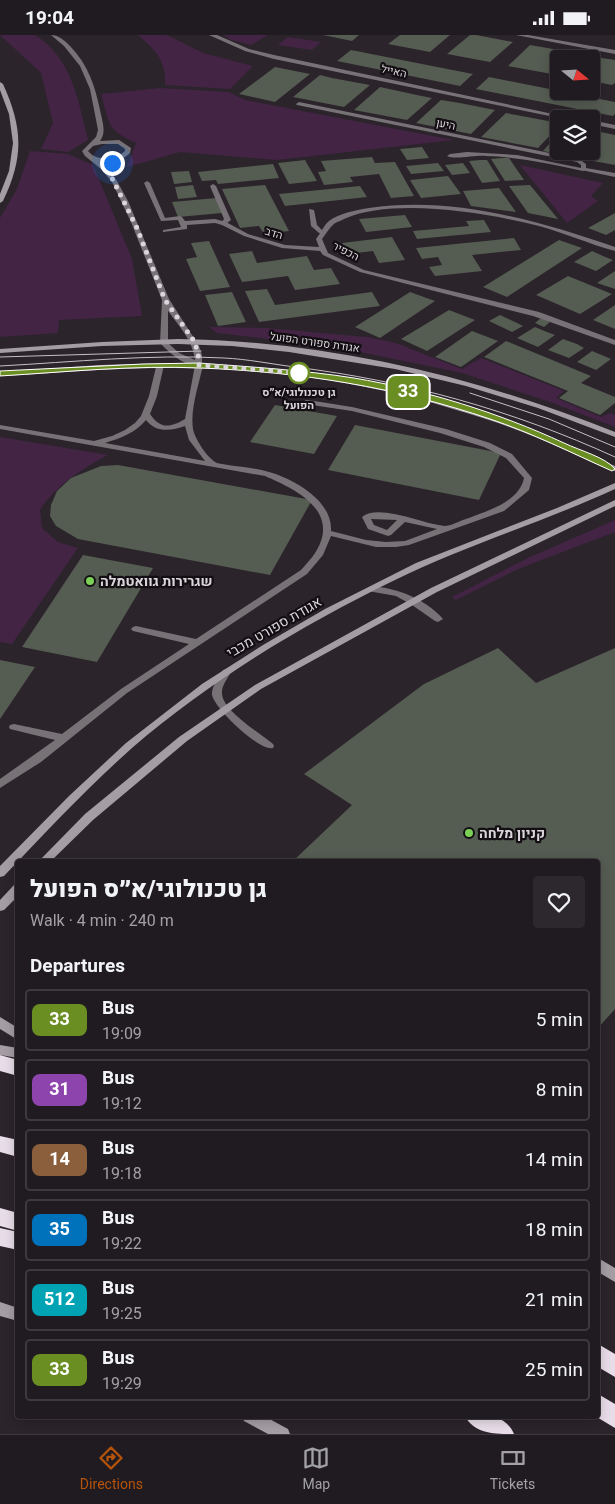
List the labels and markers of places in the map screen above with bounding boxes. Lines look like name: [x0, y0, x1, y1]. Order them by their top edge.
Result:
marker: גן טכנולוגי/א״ס הפועל: [288, 362, 310, 384]
place label: גן טכנולוגי/א״ס הפועל: [262, 384, 336, 414]
place label: שגרירות גוואטמלה: [100, 571, 213, 592]
marker: שגרירות גוואטמלה: [84, 575, 96, 587]
place label: קניון מלחה: [479, 823, 545, 844]
marker: קניון מלחה: [463, 827, 475, 839]

